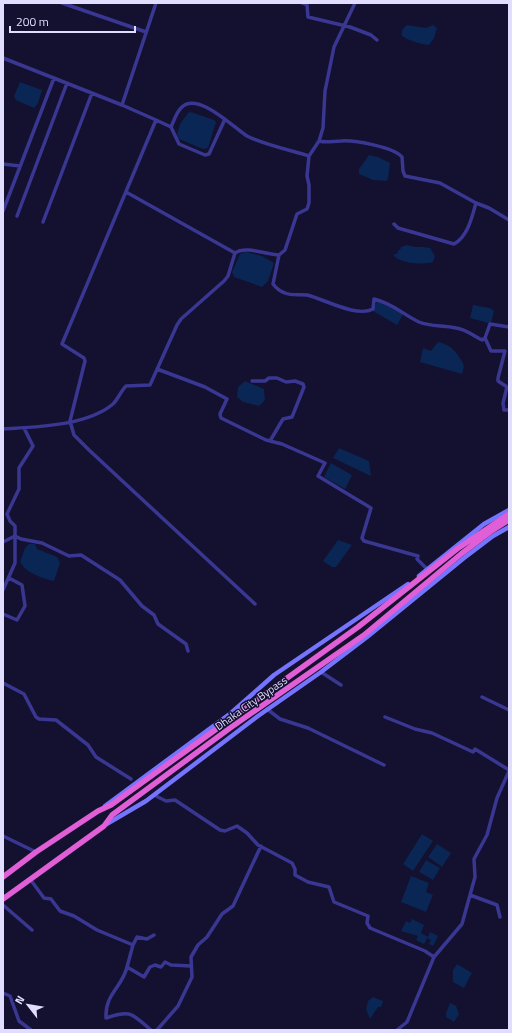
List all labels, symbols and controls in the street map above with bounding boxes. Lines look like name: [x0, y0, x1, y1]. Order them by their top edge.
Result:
scale bar: [10, 8, 135, 34]
text: 200 m: [16, 12, 49, 31]
street label: Dhaka City Bypass: [211, 672, 291, 734]
north arrow: [8, 985, 48, 1025]
text: N: [11, 992, 28, 1007]

